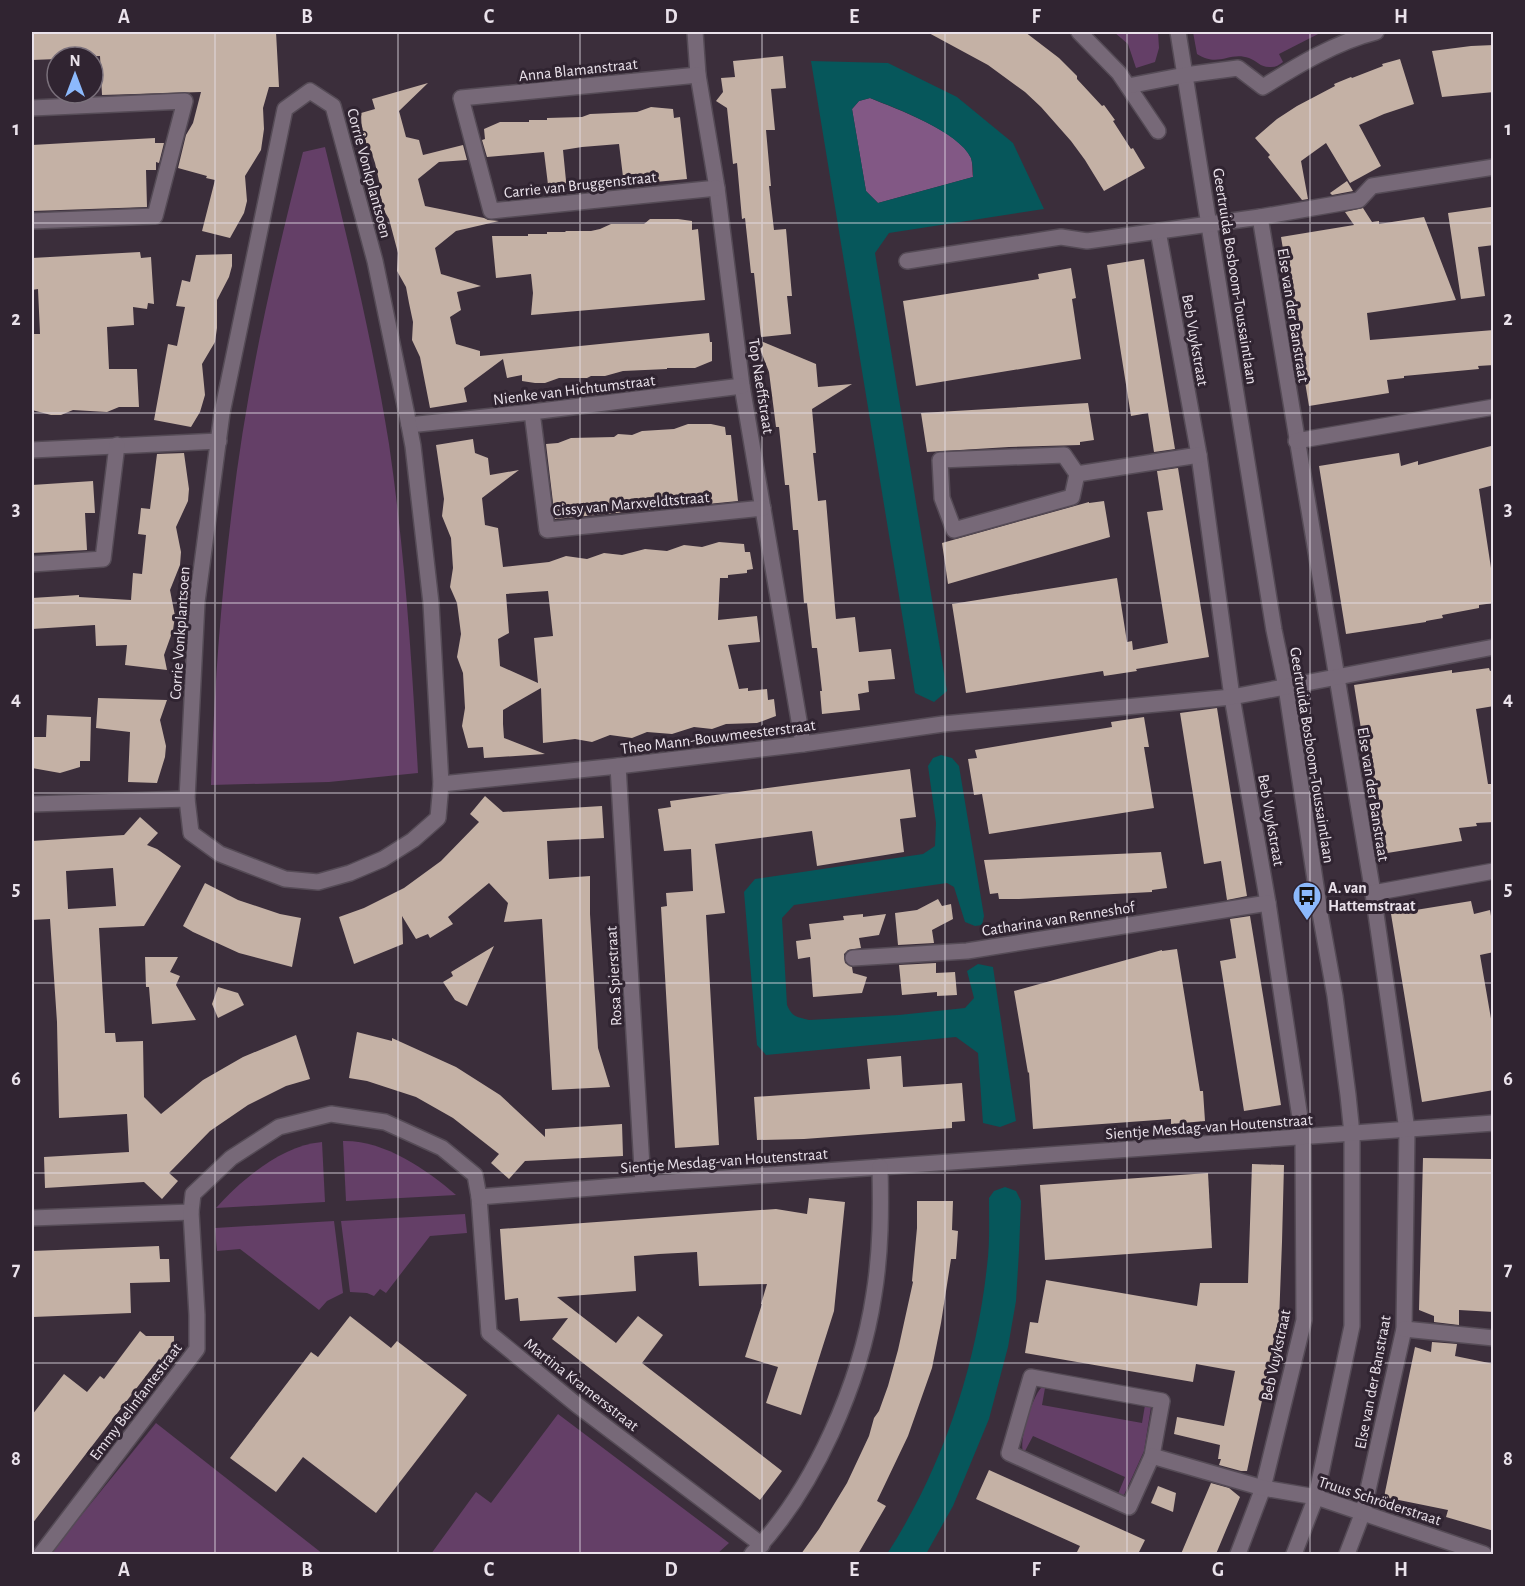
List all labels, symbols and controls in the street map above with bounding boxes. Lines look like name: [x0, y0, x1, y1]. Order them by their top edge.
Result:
text: A: [118, 7, 130, 27]
text: B: [301, 7, 313, 27]
text: C: [484, 7, 495, 27]
text: D: [664, 7, 678, 27]
text: E: [849, 7, 859, 27]
text: F: [1031, 7, 1041, 27]
text: G: [1212, 7, 1224, 27]
text: H: [1394, 7, 1408, 27]
north arrow: [45, 45, 105, 105]
text: N: [69, 53, 81, 69]
street label: Anna Blamanstraat: [518, 56, 638, 84]
street label: Corrie Vonkplantsoen: [344, 107, 394, 240]
text: 1: [12, 119, 20, 139]
text: 1: [1504, 119, 1512, 139]
street label: Geertruida Bosboom-Toussaintlaan: [1210, 167, 1260, 385]
street label: Carrie van Bruggenstraat: [503, 169, 657, 201]
street label: Else van der Banstraat: [1274, 247, 1312, 383]
street label: Beb Vuykstraat: [1178, 293, 1211, 387]
text: 2: [11, 309, 21, 329]
text: 2: [1503, 309, 1513, 329]
street label: Top Naeffstraat: [746, 337, 776, 435]
street label: Nienke van Hichtumstraat: [492, 372, 656, 408]
street label: Cissy van Marxveldtstraat: [552, 489, 710, 520]
text: 3: [12, 499, 20, 519]
text: 3: [1504, 499, 1512, 519]
street label: Corrie Vonkplantsoen: [167, 566, 193, 700]
street label: Geertruida Bosboom-Toussaintlaan: [1287, 646, 1337, 864]
text: 4: [11, 689, 21, 709]
text: 4: [1503, 689, 1513, 709]
street label: Theo Mann-Bouwmeesterstraat: [620, 717, 816, 757]
street label: Else van der Banstraat: [1354, 726, 1392, 862]
street label: Beb Vuykstraat: [1254, 773, 1287, 867]
text: 5: [12, 879, 20, 899]
text: 5: [1504, 879, 1512, 899]
bus stop icon: A. van Hattemstraat: [1291, 880, 1323, 922]
place label: A. van Hattemstraat: [1328, 880, 1416, 914]
street label: Catharina van Renneshof: [981, 899, 1137, 939]
street label: Rosa Spierstraat: [603, 926, 625, 1026]
text: 6: [11, 1069, 21, 1089]
text: 6: [1503, 1069, 1513, 1089]
street label: Sientje Mesdag-van Houtenstraat: [1105, 1112, 1313, 1143]
street label: Sientje Mesdag-van Houtenstraat: [620, 1146, 828, 1177]
text: 7: [12, 1259, 21, 1279]
text: 7: [1504, 1259, 1513, 1279]
street label: Beb Vuykstraat: [1258, 1308, 1294, 1403]
street label: Else van der Banstraat: [1352, 1314, 1394, 1450]
street label: Martina Kramersstraat: [521, 1335, 642, 1434]
street label: Emmy Belinfantestraat: [87, 1340, 186, 1464]
text: 8: [11, 1449, 21, 1469]
text: 8: [1503, 1449, 1513, 1469]
street label: Truus Schröderstraat: [1316, 1474, 1443, 1528]
text: A: [118, 1560, 130, 1580]
text: B: [301, 1560, 313, 1580]
text: C: [484, 1560, 495, 1580]
text: D: [664, 1560, 678, 1580]
text: E: [849, 1560, 859, 1580]
text: F: [1031, 1560, 1041, 1580]
text: G: [1212, 1560, 1224, 1580]
text: H: [1394, 1560, 1408, 1580]

